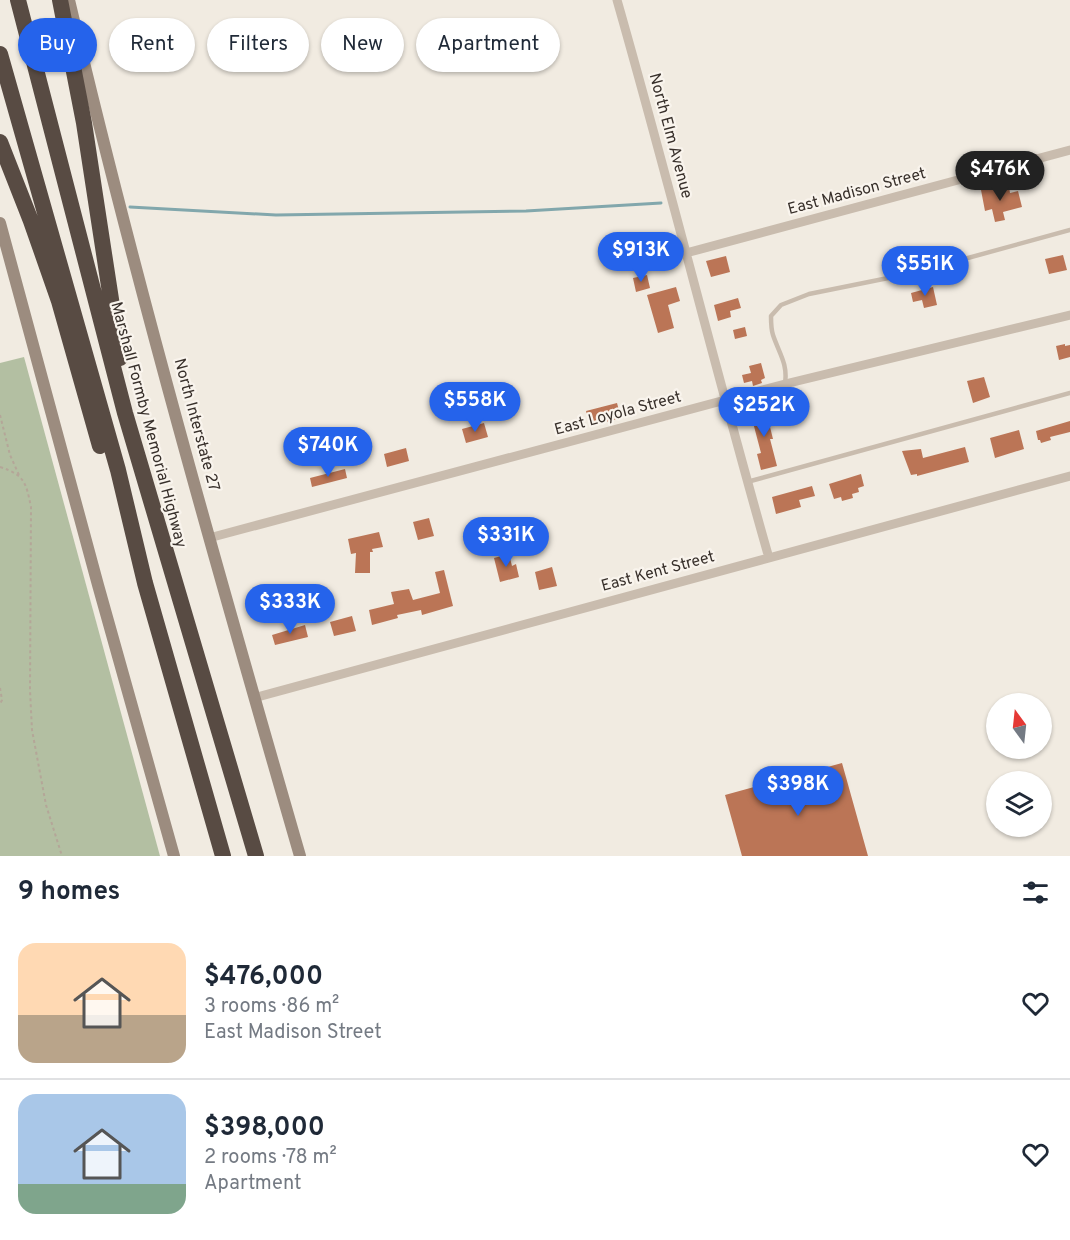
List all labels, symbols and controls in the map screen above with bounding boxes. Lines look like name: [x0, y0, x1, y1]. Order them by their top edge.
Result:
chip: Buy: [18, 18, 97, 72]
chip: Rent: [109, 18, 195, 72]
chip: Filters: [207, 18, 309, 72]
chip: New: [321, 18, 404, 72]
chip: Apartment: [416, 18, 560, 72]
street label: North Elm Avenue: [644, 71, 696, 201]
pin: $476K: [958, 151, 1042, 202]
text: $476K: [969, 157, 1031, 183]
street label: East Madison Street: [786, 164, 928, 220]
pin: $913K: [599, 232, 683, 283]
text: $913K: [612, 238, 670, 264]
pin: $551K: [883, 246, 967, 297]
text: $551K: [896, 252, 954, 278]
street label: Marshall Formby Memorial Highway: [106, 300, 190, 550]
street label: North Interstate 27: [169, 356, 223, 494]
pin: $558K: [433, 382, 517, 433]
street label: East Loyola Street: [552, 387, 684, 441]
pin: $252K: [722, 387, 806, 438]
text: $558K: [443, 388, 507, 414]
text: $252K: [733, 393, 795, 419]
pin: $740K: [286, 427, 370, 478]
text: $740K: [297, 433, 359, 459]
pin: $331K: [464, 517, 548, 568]
text: $331K: [477, 523, 535, 549]
street label: East Kent Street: [599, 547, 717, 597]
pin: $333K: [248, 584, 332, 635]
text: $333K: [259, 590, 321, 616]
north arrow: [986, 693, 1052, 759]
map controls: [986, 693, 1052, 837]
pin: $398K: [756, 766, 840, 817]
button: layers: [986, 771, 1052, 837]
text: $398K: [767, 772, 830, 798]
text: 9 homes: [18, 876, 120, 909]
icon: filters: [1019, 876, 1052, 909]
text: $476,000: [204, 961, 323, 994]
icon: home: [66, 967, 138, 1039]
icon: heart: [1019, 987, 1052, 1020]
text: 3 rooms · 86 m²: [204, 994, 339, 1020]
text: East Madison Street: [204, 1020, 382, 1046]
text: $398,000: [204, 1112, 325, 1145]
icon: home: [66, 1118, 138, 1190]
icon: heart: [1019, 1138, 1052, 1171]
text: 2 rooms · 78 m²: [204, 1145, 337, 1171]
text: Apartment: [204, 1171, 302, 1197]

